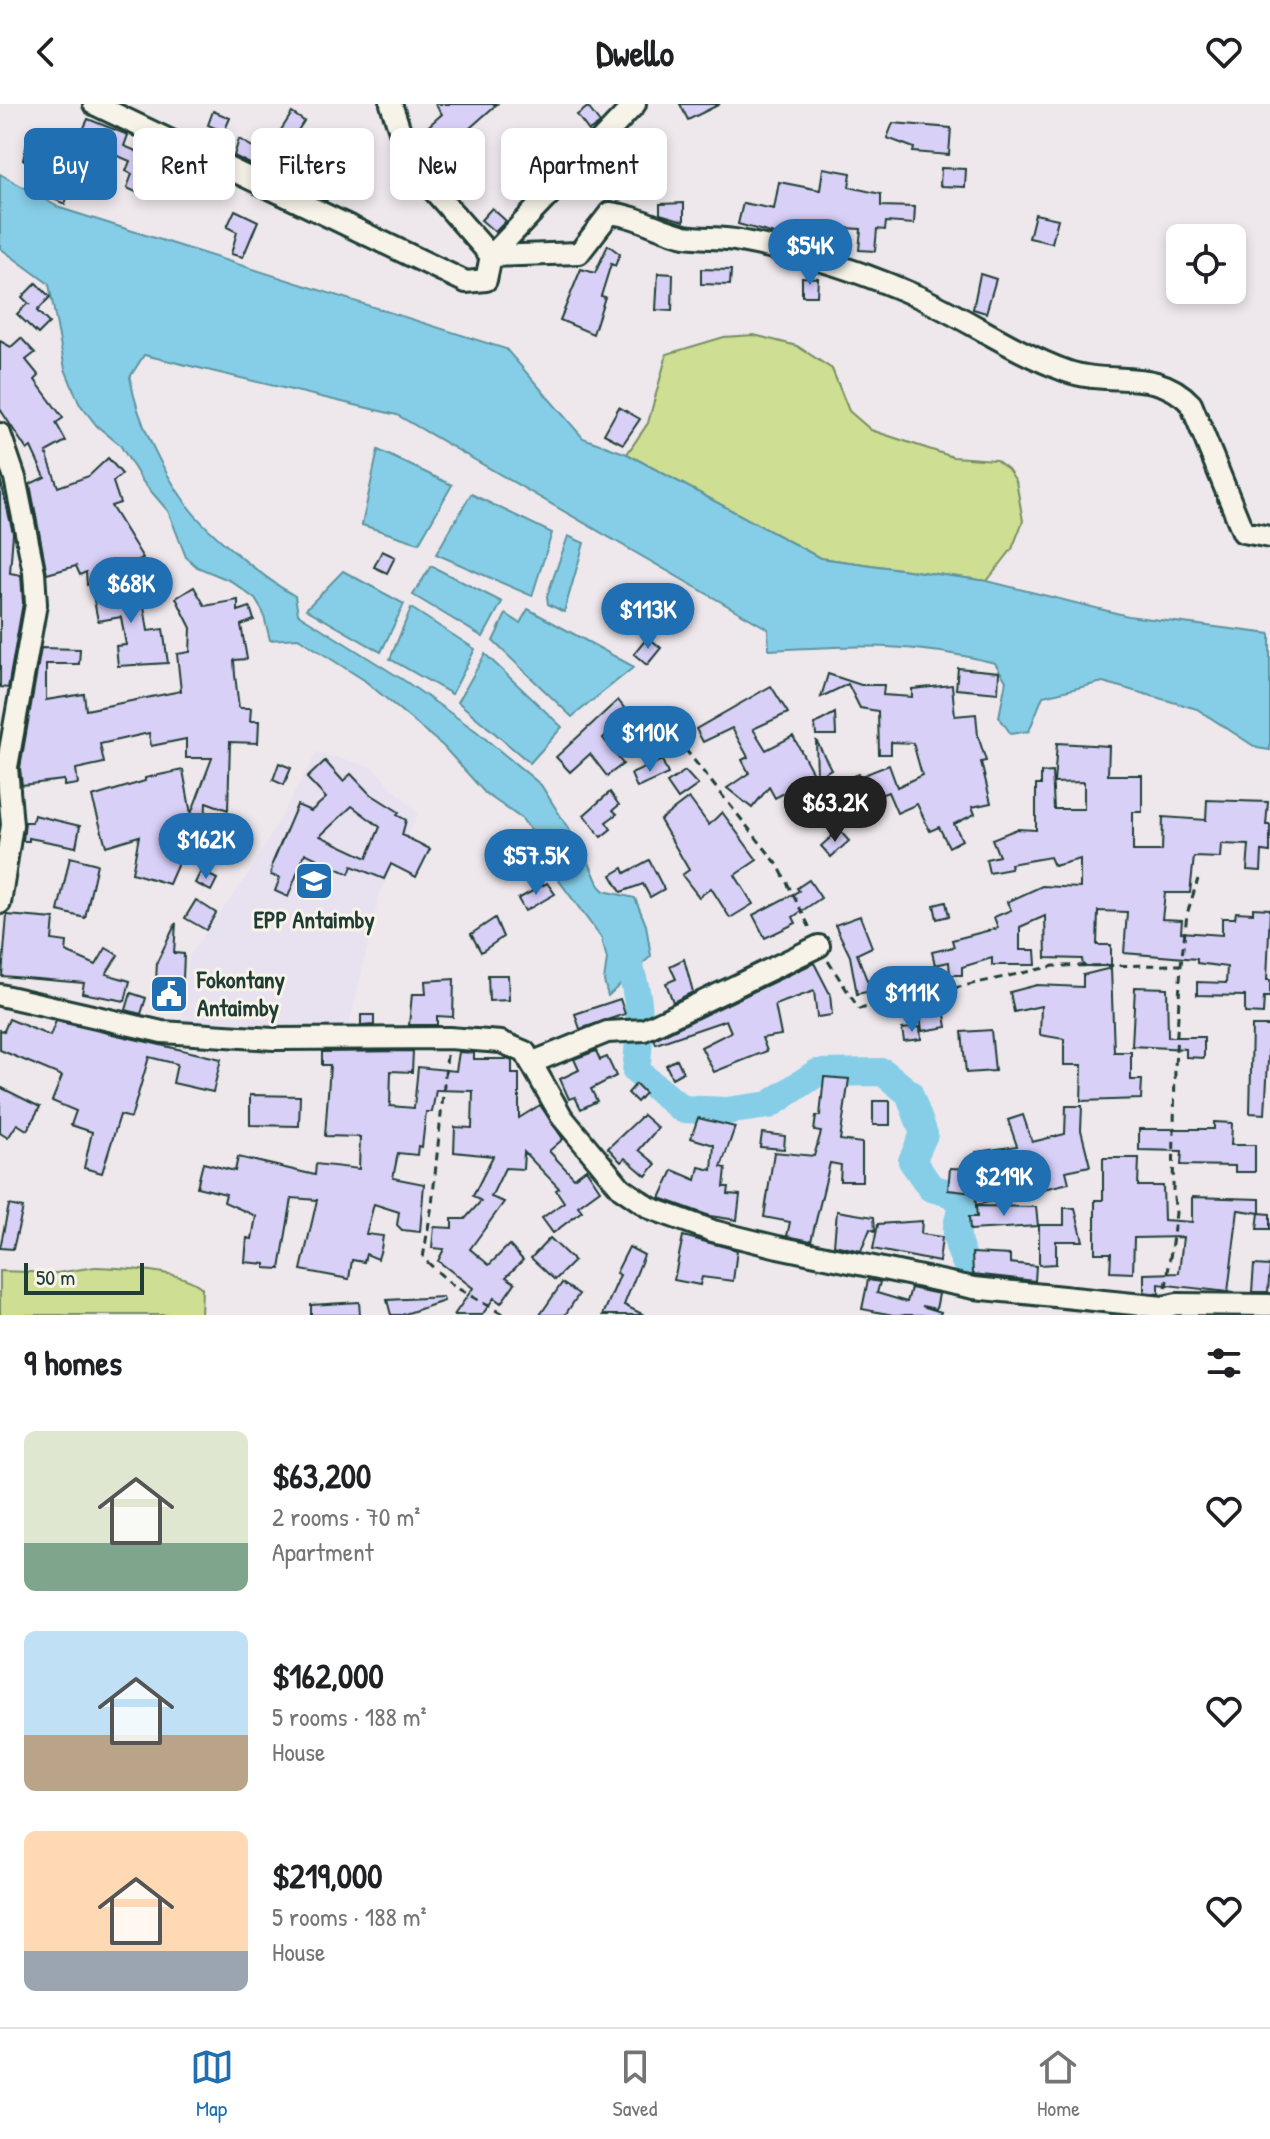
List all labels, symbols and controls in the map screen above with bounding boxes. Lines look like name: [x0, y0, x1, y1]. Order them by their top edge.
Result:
text: Dwello: [596, 28, 674, 77]
icon: back: [24, 30, 68, 74]
icon: heart: [1202, 30, 1246, 74]
chip: Buy: [24, 128, 117, 200]
chip: Rent: [133, 128, 235, 200]
chip: Filters: [251, 128, 374, 200]
chip: New: [390, 128, 485, 200]
chip: Apartment: [501, 128, 667, 200]
pin: $54K: [763, 219, 857, 287]
map controls: [1166, 224, 1246, 304]
button: locate: [1166, 224, 1246, 304]
text: $54K: [786, 227, 834, 262]
pin: $68K: [84, 557, 178, 625]
text: $68K: [107, 565, 155, 600]
pin: $113K: [592, 583, 704, 651]
text: $113K: [619, 591, 677, 626]
pin: $110K: [594, 706, 706, 774]
text: $110K: [621, 714, 679, 749]
pin: $63.2K: [770, 776, 900, 844]
text: $63.2K: [802, 784, 868, 819]
pin: $162K: [150, 813, 262, 881]
text: $162K: [177, 821, 235, 856]
pin: $57.5K: [471, 829, 601, 897]
text: $57.5K: [502, 837, 570, 872]
school or university icon: EPP Antaimby: [293, 860, 335, 902]
place label: EPP Antaimby: [253, 903, 375, 936]
place label: Fokontany Antaimby: [196, 963, 285, 1024]
pin: $111K: [856, 966, 968, 1034]
public building icon: Fokontany Antaimby: [148, 973, 190, 1015]
text: $111K: [884, 974, 940, 1009]
pin: $219K: [948, 1150, 1060, 1218]
text: $219K: [975, 1158, 1033, 1193]
scale bar: [24, 1259, 144, 1295]
text: 50 m: [36, 1262, 75, 1292]
text: 9 homes: [24, 1340, 122, 1386]
icon: filters: [1202, 1341, 1246, 1385]
text: $63,200: [272, 1453, 371, 1499]
icon: home: [88, 1463, 184, 1559]
icon: heart: [1202, 1489, 1246, 1533]
text: 2 rooms · 70 m²: [272, 1499, 420, 1534]
text: Apartment: [272, 1534, 374, 1569]
text: $162,000: [272, 1653, 384, 1699]
icon: home: [88, 1663, 184, 1759]
icon: heart: [1202, 1689, 1246, 1733]
text: 5 rooms · 188 m²: [272, 1699, 426, 1734]
text: House: [272, 1734, 325, 1769]
text: $219,000: [272, 1853, 383, 1899]
icon: home: [88, 1863, 184, 1959]
icon: heart: [1202, 1889, 1246, 1933]
text: 5 rooms · 188 m²: [272, 1899, 426, 1934]
text: House: [272, 1934, 325, 1969]
tab: Map: [190, 2045, 234, 2123]
tab: Saved: [613, 2045, 657, 2123]
tab: Home: [1036, 2045, 1080, 2123]

